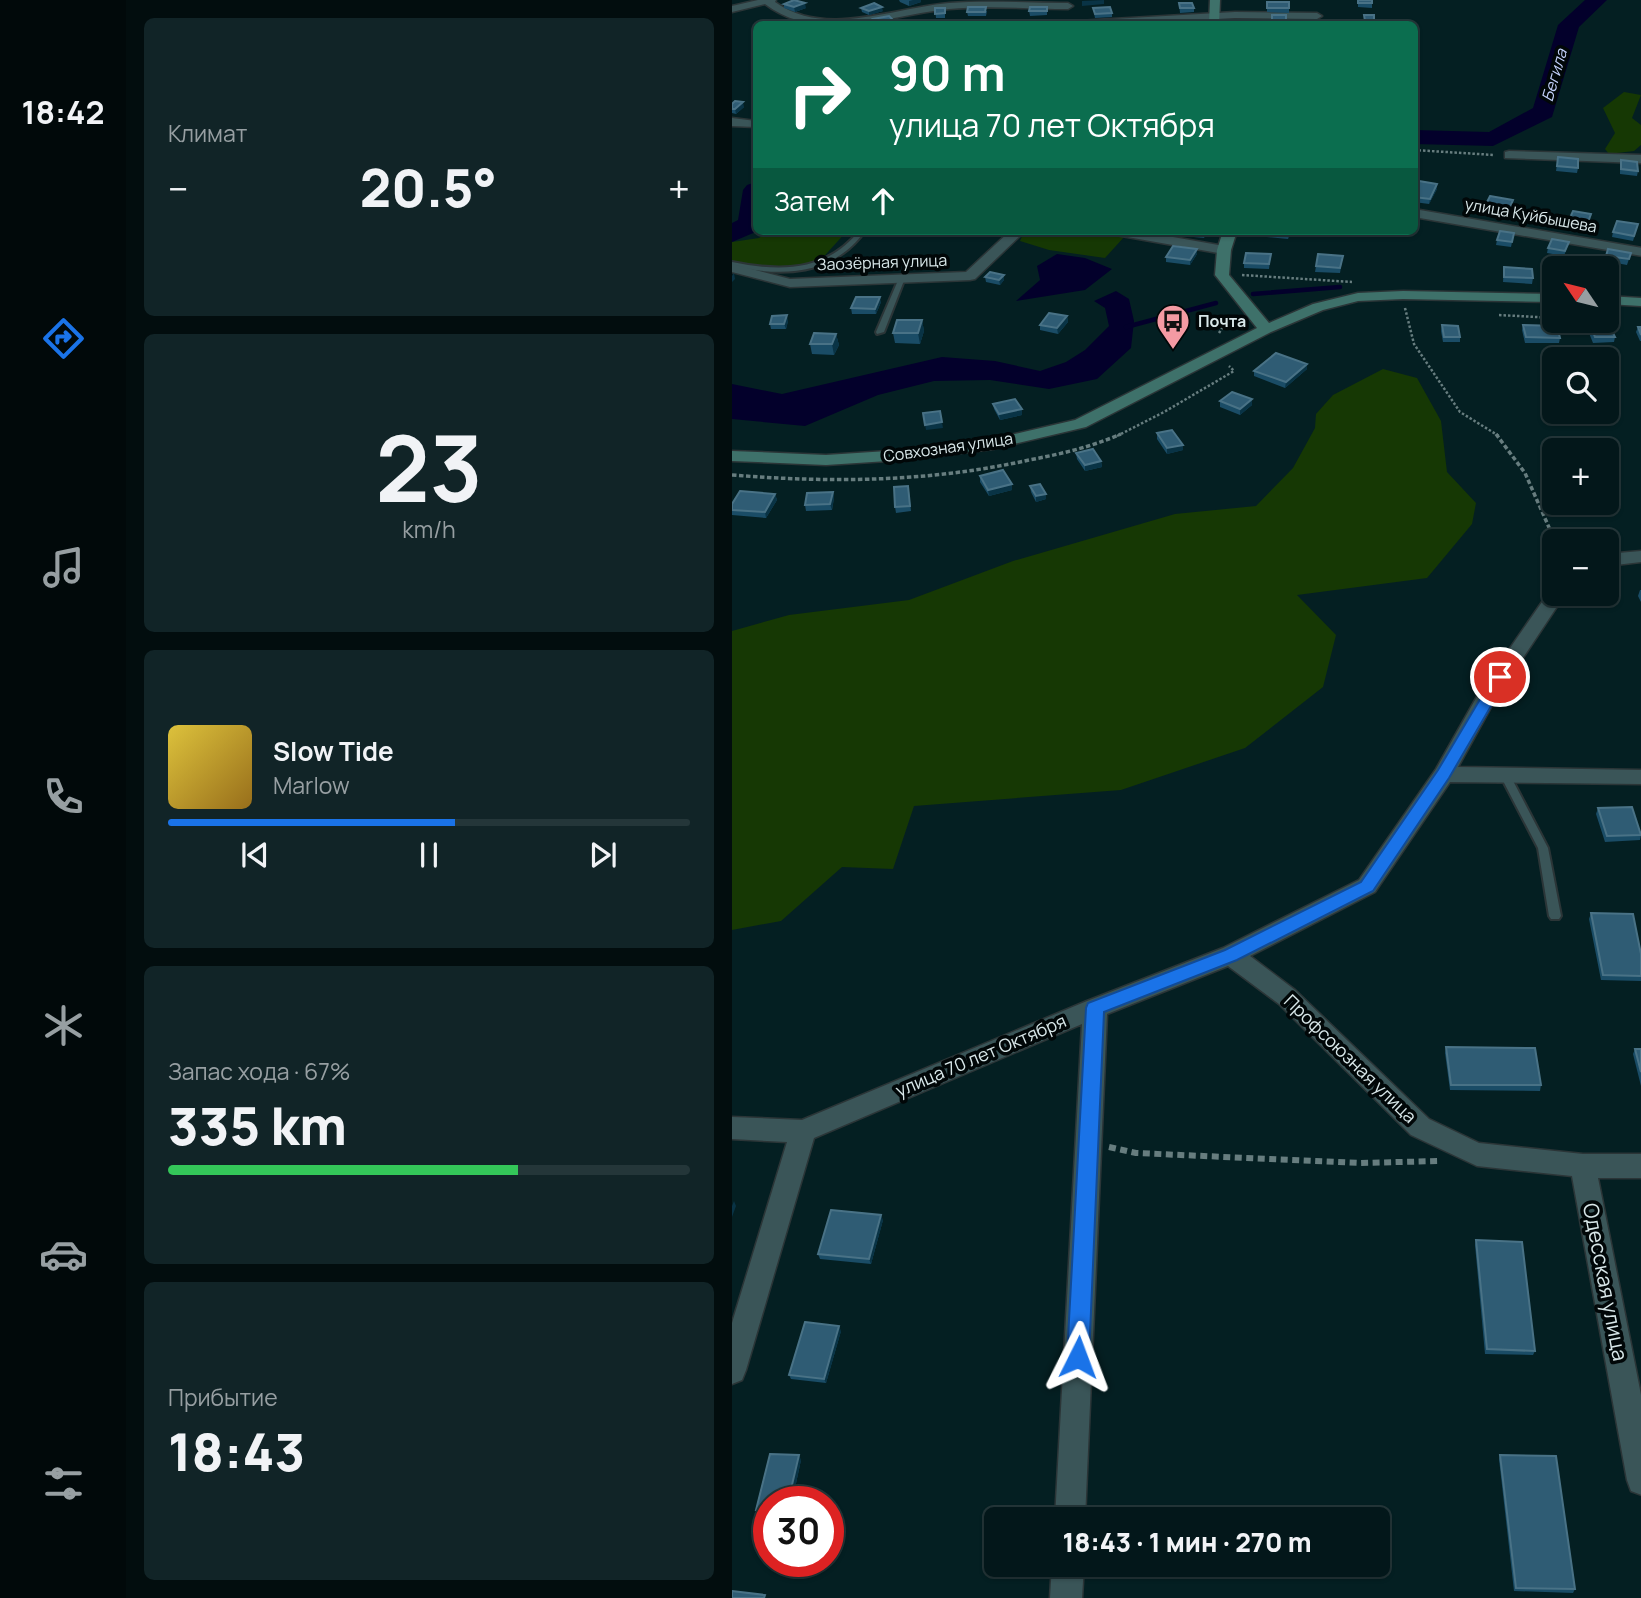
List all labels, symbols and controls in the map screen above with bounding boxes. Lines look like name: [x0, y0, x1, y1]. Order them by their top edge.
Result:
text: 90 m: [889, 39, 1006, 106]
water label: Бегила: [1536, 45, 1572, 104]
icon: right: [774, 49, 865, 140]
text: 18:42: [21, 90, 105, 134]
text: улица 70 лет Октября: [889, 103, 1215, 147]
text: Климат: [168, 117, 247, 149]
text: 20.5°: [360, 152, 497, 223]
text: −: [168, 162, 189, 214]
text: +: [668, 162, 690, 214]
icon: ahead: [864, 182, 902, 220]
text: Затем: [774, 183, 850, 219]
street label: улица Куйбышева: [1463, 193, 1599, 237]
street label: Заозёрная улица: [817, 249, 947, 275]
north arrow: [1542, 256, 1619, 332]
map controls: [1542, 256, 1619, 606]
bus stop icon: Почта: [1154, 302, 1192, 351]
place label: Почта: [1198, 310, 1246, 332]
icon: directions: [39, 314, 88, 363]
button: search: [1542, 347, 1619, 424]
text: 23: [375, 405, 483, 529]
street label: Совхозная улица: [882, 427, 1014, 467]
button: +: [1542, 438, 1619, 515]
text: km/h: [402, 513, 456, 545]
button: −: [1542, 529, 1619, 606]
icon: music: [39, 543, 88, 592]
pin: [1470, 647, 1530, 707]
icon: arrive: [1481, 658, 1519, 696]
text: Slow Tide: [273, 733, 394, 769]
text: Marlow: [273, 769, 350, 801]
icon: phone: [39, 772, 88, 821]
icon: previous: [236, 836, 274, 874]
icon: pause: [410, 836, 448, 874]
icon: next: [584, 836, 622, 874]
street label: Профсоюзная улица: [1279, 989, 1422, 1128]
icon: climate: [39, 1001, 88, 1050]
street label: улица 70 лет Октября: [892, 1008, 1070, 1102]
text: Запас хода · 67%: [168, 1055, 350, 1087]
text: 335 km: [168, 1090, 347, 1161]
street label: Одесская улица: [1577, 1201, 1635, 1363]
icon: car: [39, 1230, 88, 1279]
position arrow: [1041, 1320, 1115, 1394]
text: Прибытие: [168, 1381, 278, 1413]
text: 18:43: [168, 1416, 305, 1487]
icon: filters: [39, 1459, 88, 1508]
speed limit sign: 30: [753, 1486, 844, 1577]
text: 18:43 · 1 мин · 270 m: [1062, 1524, 1312, 1560]

